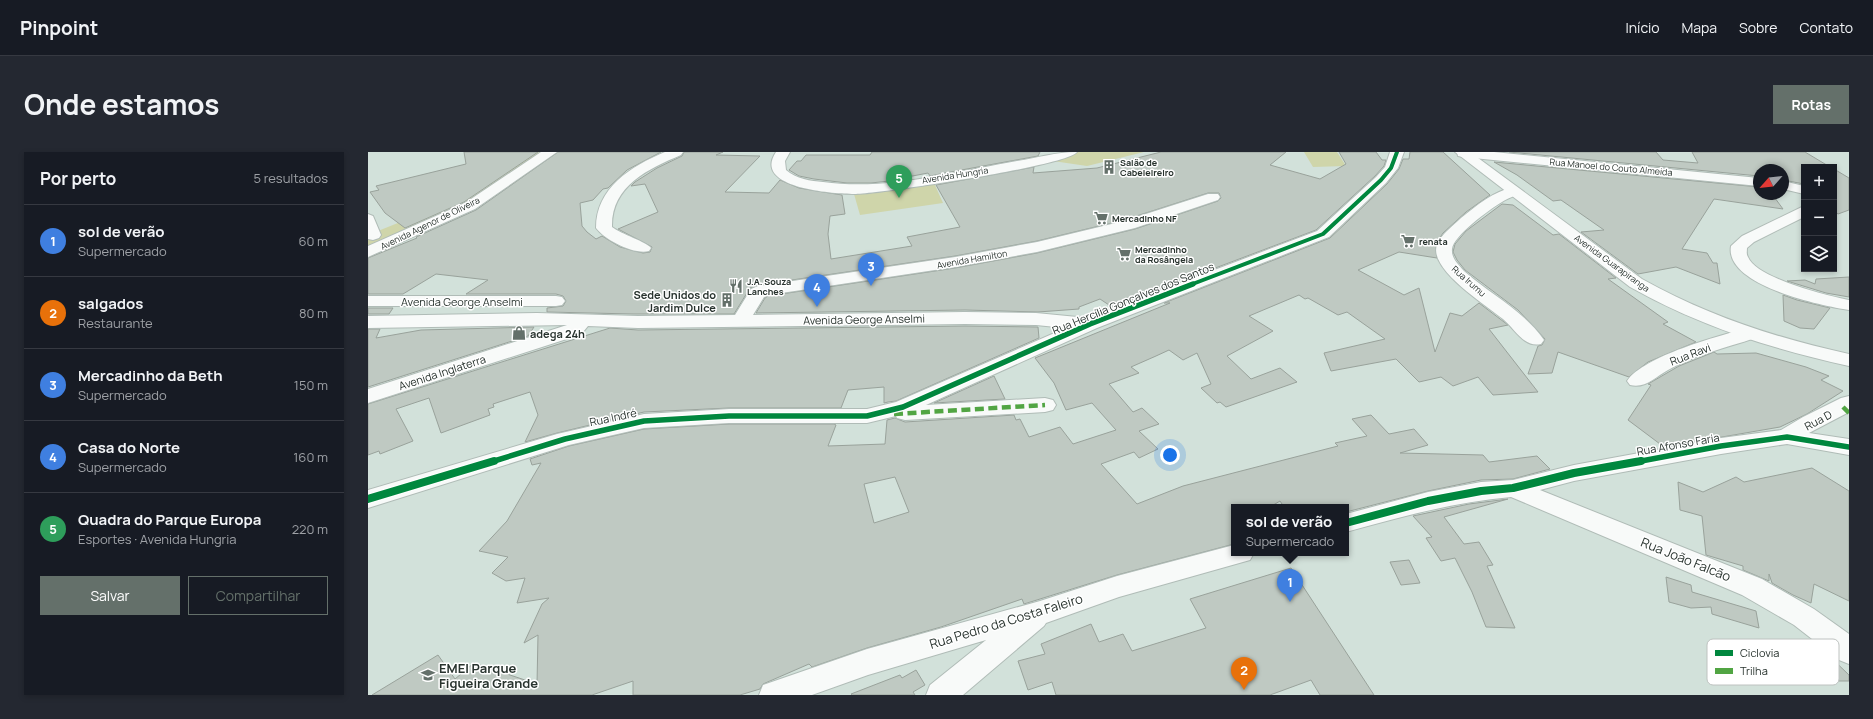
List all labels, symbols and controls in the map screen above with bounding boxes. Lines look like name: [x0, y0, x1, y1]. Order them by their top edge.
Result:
text: Pinpoint: [20, 15, 98, 41]
text: Início: [1626, 18, 1659, 37]
text: Mapa: [1681, 18, 1717, 37]
text: Sobre: [1739, 18, 1777, 37]
text: Contato: [1799, 18, 1853, 37]
text: Onde estamos: [24, 85, 219, 123]
button: Rotas: [1773, 85, 1849, 124]
street label: Rua Manoel do Couto Almeida: [1549, 155, 1673, 179]
place label: Salão de Cabeleireiro: [1120, 156, 1174, 179]
building icon: Salão de Cabeleireiro: [1101, 159, 1117, 175]
street label: Avenida Hungria: [921, 163, 989, 187]
north arrow: [1753, 164, 1789, 200]
map controls: [1801, 164, 1837, 272]
button: +: [1801, 164, 1837, 200]
pin: 5: [886, 165, 912, 198]
text: Por perto: [40, 167, 116, 190]
text: 5 resultados: [254, 169, 328, 187]
street label: Avenida Agenor de Oliveira: [378, 193, 482, 253]
button: −: [1801, 200, 1837, 236]
supermarket icon: Mercadinho NF: [1093, 210, 1109, 226]
place label: Mercadinho NF: [1112, 212, 1177, 225]
text: sol de verão: [78, 221, 165, 242]
street label: Avenida Guarapiranga: [1572, 231, 1652, 295]
text: 1: [50, 232, 56, 250]
text: 60 m: [298, 232, 328, 250]
supermarket icon: renata: [1400, 233, 1416, 249]
place label: renata: [1419, 235, 1448, 248]
button: layers: [1801, 236, 1837, 272]
text: Supermercado: [78, 242, 167, 260]
place label: Mercadinho da Rosângela: [1135, 243, 1193, 266]
street label: Avenida Hamilton: [936, 246, 1008, 272]
supermarket icon: Mercadinho da Rosângela: [1116, 246, 1132, 262]
pin: 3: [858, 253, 884, 286]
street label: Rua Hercília Gonçalves dos Santos: [1050, 258, 1216, 337]
street label: Rua Irumu: [1449, 262, 1489, 300]
pin: 4: [804, 274, 830, 307]
place label: J.A. Souza Lanches: [747, 275, 791, 298]
restaurant icon: J.A. Souza Lanches: [728, 278, 744, 294]
place label: Sede Unidos do Jardim Dulce: [633, 287, 716, 315]
building icon: Sede Unidos do Jardim Dulce: [719, 292, 735, 308]
text: salgados: [78, 293, 143, 314]
street label: Avenida George Anselmi: [401, 294, 523, 309]
text: 2: [49, 304, 57, 322]
text: 80 m: [299, 304, 328, 322]
street label: Avenida George Anselmi: [803, 310, 925, 328]
text: Restaurante: [78, 314, 153, 332]
shop icon: adega 24h: [511, 325, 527, 341]
place label: adega 24h: [530, 326, 585, 341]
street label: Rua Ravi: [1667, 339, 1713, 369]
street label: Avenida Inglaterra: [396, 351, 488, 393]
text: Mercadinho da Beth: [78, 365, 223, 386]
text: 3: [49, 376, 57, 394]
text: 150 m: [294, 376, 328, 394]
text: Supermercado: [78, 386, 167, 404]
street label: Rua Indré: [588, 405, 638, 429]
street label: Rua D: [1802, 407, 1834, 433]
street label: Rua Afonso Faria: [1635, 429, 1721, 459]
text: Casa do Norte: [78, 437, 180, 458]
your location: [1160, 445, 1180, 465]
text: 4: [49, 448, 57, 466]
text: 160 m: [293, 448, 328, 466]
text: Supermercado: [78, 458, 167, 476]
popup: [1231, 504, 1349, 556]
text: Quadra do Parque Europa: [78, 509, 261, 530]
text: sol de verão: [1246, 511, 1332, 532]
text: 5: [49, 520, 57, 538]
text: 220 m: [292, 520, 328, 538]
text: Esportes · Avenida Hungria: [78, 530, 237, 548]
text: Supermercado: [1246, 532, 1334, 550]
street label: Rua João Falcão: [1638, 533, 1734, 585]
pin: 1: [1277, 569, 1303, 602]
button: Salvar: [40, 576, 180, 615]
button: Compartilhar: [188, 576, 328, 615]
street label: Rua Pedro da Costa Faleiro: [927, 589, 1085, 653]
legend: [1707, 639, 1839, 685]
text: Ciclovia: [1740, 645, 1780, 660]
pin: 2: [1231, 657, 1257, 690]
place label: EMEI Parque Figueira Grande: [439, 659, 538, 692]
text: Trilha: [1740, 663, 1768, 678]
school or university icon: EMEI Parque Figueira Grande: [420, 667, 436, 683]

